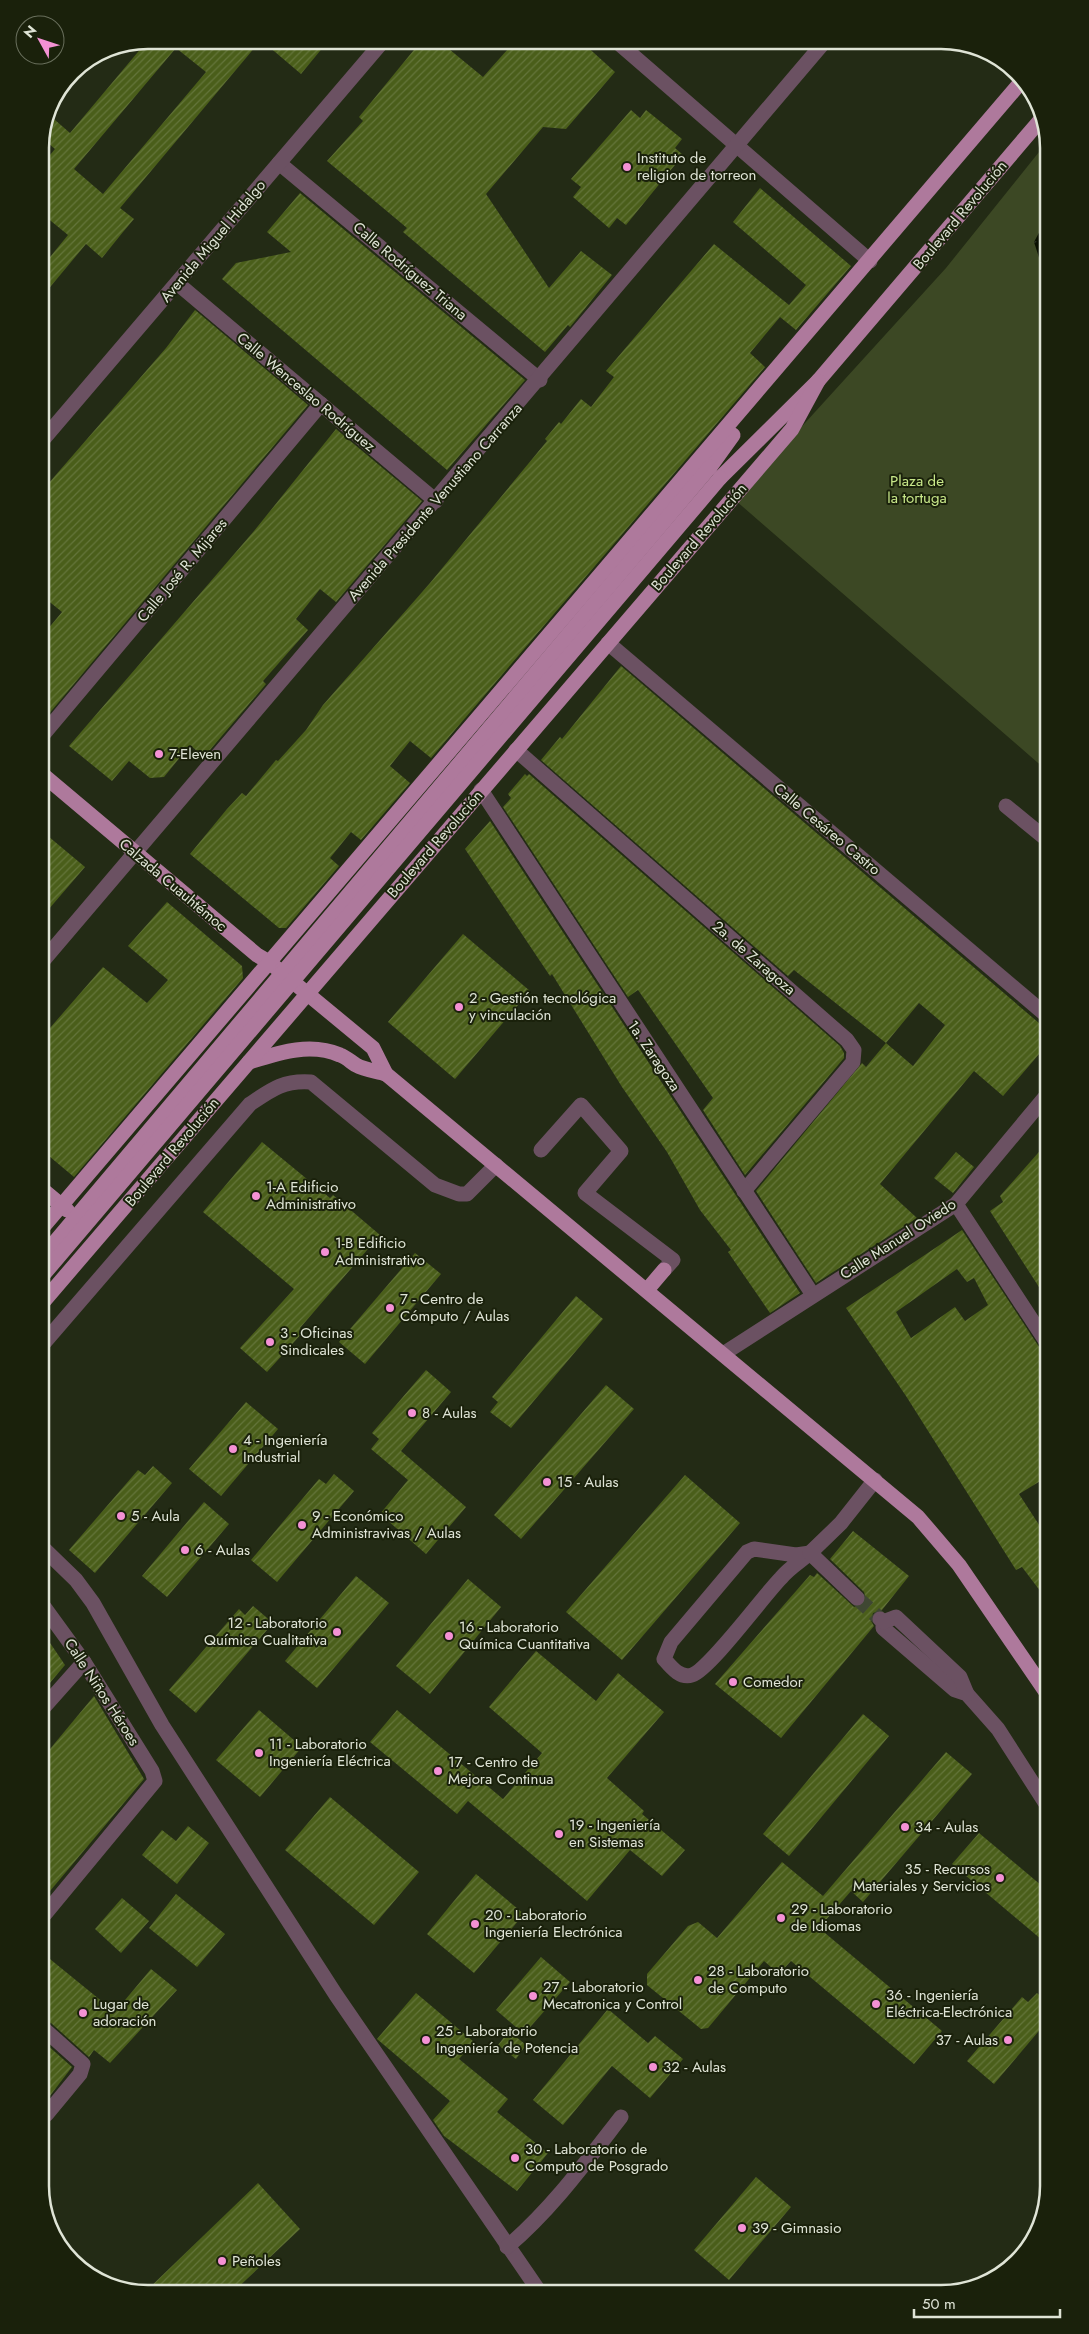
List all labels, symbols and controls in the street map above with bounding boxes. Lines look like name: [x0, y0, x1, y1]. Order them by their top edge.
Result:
north arrow: [15, 15, 65, 65]
text: N: [19, 21, 41, 42]
place label: Instituto de religion de torreon: [637, 147, 756, 186]
street label: Boulevard Revolución: [908, 156, 1012, 274]
marker: Instituto de religion de torreon: [621, 161, 633, 173]
street label: Avenida Miguel Hidalgo: [155, 175, 271, 307]
street label: Calle Rodríguez Triana: [348, 217, 472, 325]
street label: Calle Wenceslao Rodríguez: [232, 327, 380, 457]
street label: Avenida Presidente Venustiano Carranza: [343, 398, 527, 606]
park label: Plaza de la tortuga: [887, 470, 947, 509]
street label: Boulevard Revolución: [646, 478, 752, 596]
street label: Calle José R. Mijares: [132, 513, 232, 627]
place label: 7-Eleven: [169, 743, 221, 765]
marker: 7-Eleven: [153, 748, 165, 760]
street label: Calle Cesáreo Castro: [769, 778, 885, 880]
street label: Boulevard Revolución: [382, 785, 488, 903]
street label: Calzada Cuauhtémoc: [114, 833, 232, 937]
street label: 2a. de Zaragoza: [708, 916, 800, 1000]
place label: 2 - Gestión tecnológica y vinculación: [469, 987, 616, 1026]
marker: 2 - Gestión tecnológica y vinculación: [453, 1001, 465, 1013]
street label: 1a. Zaragoza: [622, 1016, 686, 1096]
street label: Boulevard Revolución: [120, 1093, 224, 1211]
place label: 1-A Edificio Administrativo: [266, 1176, 356, 1215]
marker: 1-A Edificio Administrativo: [250, 1190, 262, 1202]
street label: Calle Manuel Oviedo: [836, 1193, 960, 1285]
place label: 1-B Edificio Administrativo: [335, 1232, 425, 1271]
marker: 1-B Edificio Administrativo: [319, 1246, 331, 1258]
place label: 7 - Centro de Cómputo / Aulas: [400, 1288, 509, 1327]
marker: 7 - Centro de Cómputo / Aulas: [384, 1302, 396, 1314]
place label: 3 - Oficinas Sindicales: [280, 1322, 353, 1361]
marker: 3 - Oficinas Sindicales: [264, 1336, 276, 1348]
place label: 8 - Aulas: [422, 1402, 477, 1424]
marker: 8 - Aulas: [406, 1407, 418, 1419]
place label: 4 - Ingeniería Industrial: [243, 1429, 327, 1468]
marker: 4 - Ingeniería Industrial: [227, 1443, 239, 1455]
place label: 15 - Aulas: [557, 1471, 619, 1493]
marker: 15 - Aulas: [541, 1476, 553, 1488]
place label: 5 - Aula: [131, 1505, 180, 1527]
place label: 9 - Económico Administravivas / Aulas: [312, 1505, 461, 1544]
marker: 5 - Aula: [115, 1510, 127, 1522]
marker: 9 - Económico Administravivas / Aulas: [296, 1519, 308, 1531]
place label: 6 - Aulas: [195, 1539, 250, 1561]
marker: 6 - Aulas: [179, 1544, 191, 1556]
place label: 12 - Laboratorio Química Cualitativa: [204, 1612, 327, 1651]
place label: 16 - Laboratorio Química Cuantitativa: [459, 1616, 590, 1655]
marker: 12 - Laboratorio Química Cualitativa: [331, 1626, 343, 1638]
marker: 16 - Laboratorio Química Cuantitativa: [443, 1630, 455, 1642]
street label: Calle Niños Héroes: [59, 1634, 145, 1750]
place label: Comedor: [743, 1671, 804, 1693]
marker: Comedor: [727, 1676, 739, 1688]
place label: 11 - Laboratorio Ingeniería Eléctrica: [269, 1733, 391, 1772]
marker: 11 - Laboratorio Ingeniería Eléctrica: [253, 1747, 265, 1759]
place label: 17 - Centro de Mejora Continua: [448, 1751, 553, 1790]
marker: 17 - Centro de Mejora Continua: [432, 1765, 444, 1777]
place label: 19 - Ingeniería en Sistemas: [569, 1814, 660, 1853]
place label: 34 - Aulas: [915, 1816, 978, 1838]
marker: 34 - Aulas: [899, 1821, 911, 1833]
marker: 19 - Ingeniería en Sistemas: [553, 1828, 565, 1840]
place label: 35 - Recursos Materiales y Servicios: [853, 1858, 990, 1897]
marker: 35 - Recursos Materiales y Servicios: [994, 1872, 1006, 1884]
place label: 29 - Laboratorio de Idiomas: [791, 1898, 892, 1937]
place label: 20 - Laboratorio Ingeniería Electrónica: [485, 1904, 623, 1943]
marker: 29 - Laboratorio de Idiomas: [775, 1912, 787, 1924]
marker: 20 - Laboratorio Ingeniería Electrónica: [469, 1918, 481, 1930]
place label: 28 - Laboratorio de Computo: [708, 1960, 809, 1999]
marker: 28 - Laboratorio de Computo: [692, 1974, 704, 1986]
place label: 27 - Laboratorio Mecatronica y Control: [543, 1976, 682, 2015]
place label: 36 - Ingeniería Eléctrica-Electrónica: [886, 1984, 1012, 2023]
marker: 27 - Laboratorio Mecatronica y Control: [527, 1990, 539, 2002]
place label: Lugar de adoración: [93, 1993, 156, 2032]
marker: 36 - Ingeniería Eléctrica-Electrónica: [870, 1998, 882, 2010]
marker: Lugar de adoración: [77, 2007, 89, 2019]
place label: 25 - Laboratorio Ingeniería de Potencia: [436, 2020, 578, 2059]
place label: 37 - Aulas: [936, 2029, 998, 2051]
marker: 25 - Laboratorio Ingeniería de Potencia: [420, 2034, 432, 2046]
marker: 37 - Aulas: [1002, 2034, 1014, 2046]
place label: 32 - Aulas: [663, 2056, 726, 2078]
marker: 32 - Aulas: [647, 2061, 659, 2073]
place label: 30 - Laboratorio de Computo de Posgrado: [525, 2138, 668, 2177]
marker: 30 - Laboratorio de Computo de Posgrado: [509, 2152, 521, 2164]
place label: 39 - Gimnasio: [752, 2217, 841, 2239]
marker: 39 - Gimnasio: [736, 2222, 748, 2234]
place label: Peñoles: [232, 2250, 281, 2272]
marker: Peñoles: [216, 2255, 228, 2267]
scale bar: [914, 2286, 1060, 2318]
text: 50 m: [922, 2293, 956, 2315]

